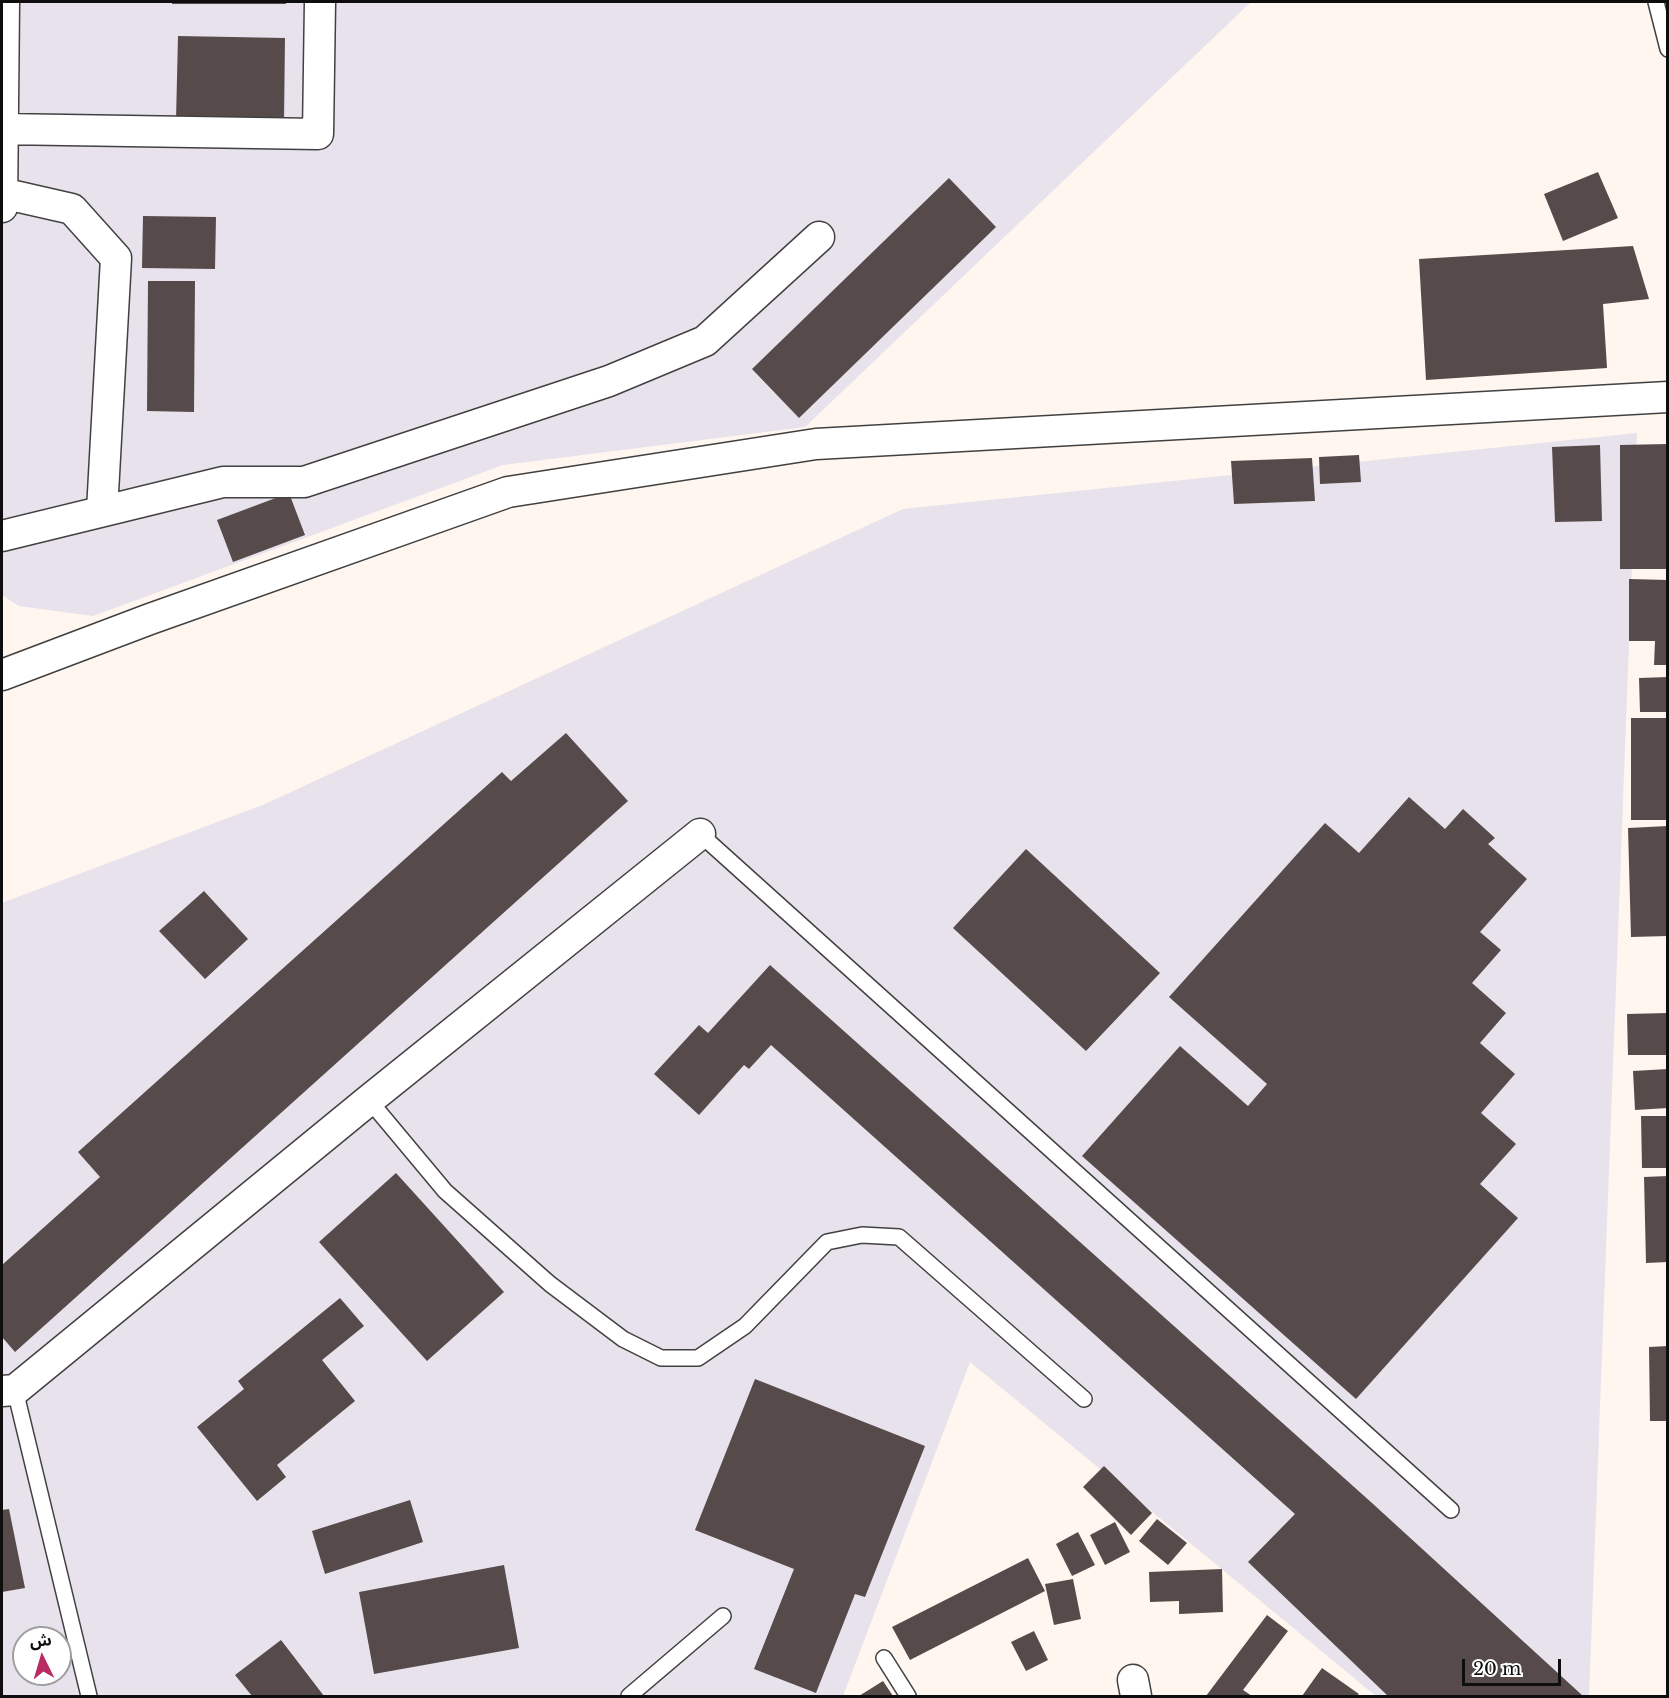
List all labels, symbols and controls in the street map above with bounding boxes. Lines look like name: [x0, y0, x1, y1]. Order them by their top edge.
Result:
north arrow: [12, 1626, 72, 1686]
text: ش: [29, 1629, 52, 1651]
scale bar: [1465, 1647, 1564, 1685]
text: 20 m: [1473, 1658, 1521, 1680]

